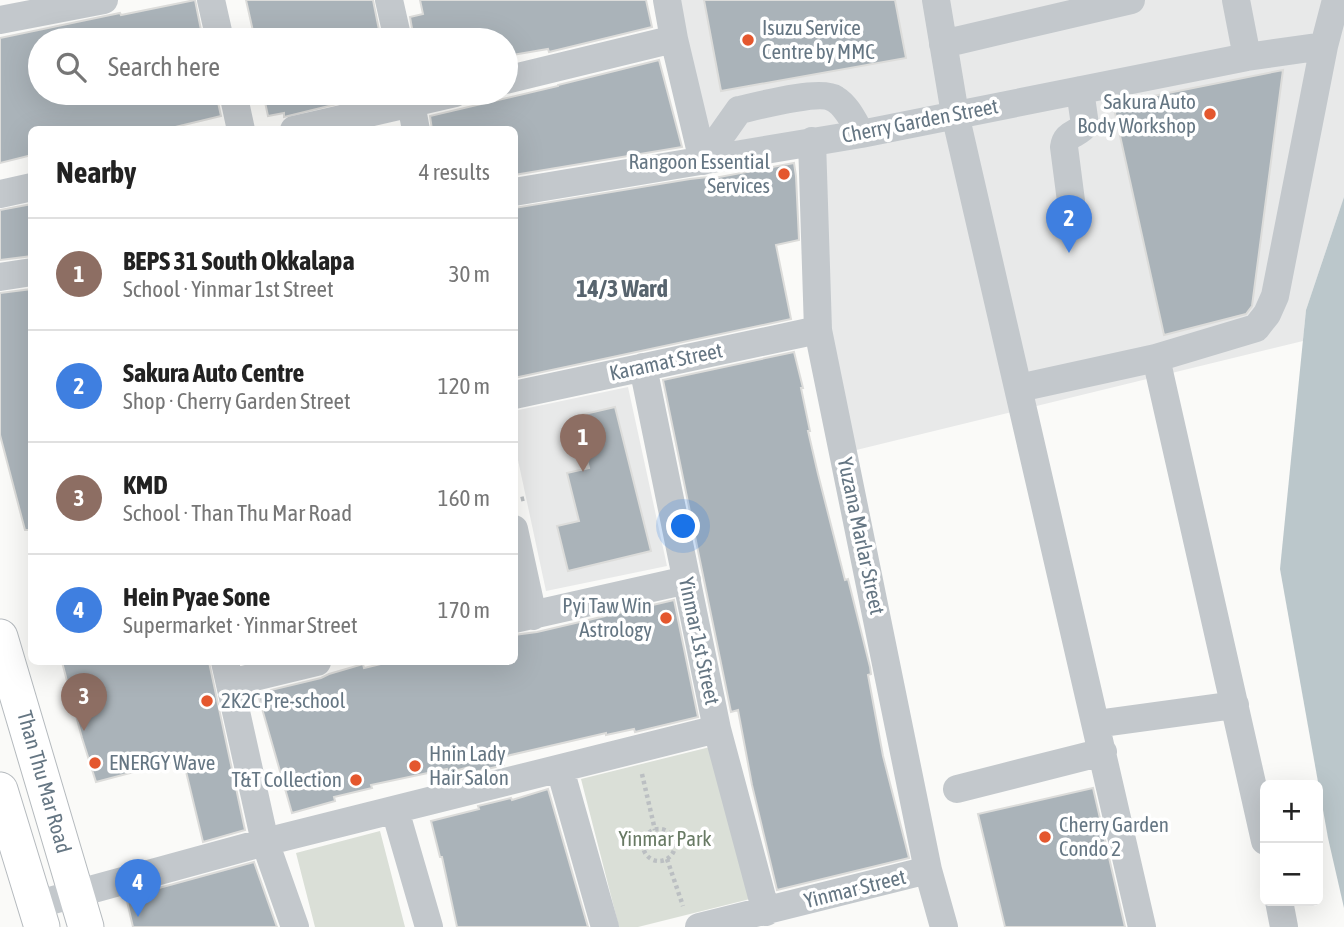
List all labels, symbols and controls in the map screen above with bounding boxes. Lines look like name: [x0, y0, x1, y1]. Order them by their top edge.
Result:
place label: Isuzu Service Centre by MMC: [762, 15, 875, 63]
search box: [28, 28, 518, 105]
marker: Isuzu Service Centre by MMC: [740, 32, 756, 48]
icon: search: [52, 48, 90, 86]
text: Search here: [108, 52, 220, 82]
place label: Sakura Auto Body Workshop: [1077, 89, 1196, 137]
street label: Cherry Garden Street: [840, 93, 1000, 147]
marker: Sakura Auto Body Workshop: [1202, 106, 1218, 122]
place label: Rangoon Essential Services: [628, 149, 770, 197]
text: Nearby: [56, 155, 136, 189]
text: 4 results: [419, 159, 490, 185]
marker: Rangoon Essential Services: [776, 166, 792, 182]
pin: 2: [1046, 195, 1092, 253]
text: BEPS 31 South Okkalapa: [123, 246, 355, 276]
text: 1: [74, 261, 84, 287]
text: 30 m: [449, 261, 490, 287]
district label: 14/3 Ward: [576, 275, 668, 302]
text: School · Yinmar 1st Street: [123, 276, 334, 302]
street label: Karamat Street: [607, 337, 725, 385]
text: Sakura Auto Centre: [123, 358, 304, 388]
text: 2: [74, 373, 84, 399]
text: 120 m: [438, 373, 490, 399]
text: Shop · Cherry Garden Street: [123, 388, 351, 414]
pin: 1: [560, 414, 606, 472]
street label: Yuzana Marlar Street: [834, 455, 890, 617]
text: KMD: [123, 470, 168, 500]
text: 3: [74, 485, 84, 511]
text: 160 m: [438, 485, 490, 511]
text: School · Than Thu Mar Road: [123, 500, 352, 526]
your location: [666, 509, 700, 543]
street label: Yinmar 1st Street: [675, 575, 725, 707]
text: Hein Pyae Sone: [123, 582, 270, 612]
place label: Pyi Taw Win Astrology: [562, 593, 652, 641]
text: 4: [74, 597, 84, 623]
text: 170 m: [438, 597, 490, 623]
marker: Pyi Taw Win Astrology: [658, 610, 674, 626]
text: Supermarket · Yinmar Street: [123, 612, 358, 638]
pin: 3: [61, 673, 107, 731]
place label: 2K2C Pre-school: [221, 688, 346, 712]
marker: 2K2C Pre-school: [199, 693, 215, 709]
street label: Than Thu Mar Road: [13, 708, 77, 856]
place label: Hnin Lady Hair Salon: [429, 741, 509, 789]
place label: ENERGY Wave: [109, 750, 215, 774]
marker: ENERGY Wave: [87, 755, 103, 771]
marker: Hnin Lady Hair Salon: [407, 758, 423, 774]
place label: T&T Collection: [231, 767, 342, 791]
marker: T&T Collection: [348, 772, 364, 788]
map controls: [1260, 780, 1323, 906]
button: +: [1260, 780, 1323, 843]
place label: Cherry Garden Condo 2: [1059, 812, 1169, 860]
park label: Yinmar Park: [619, 826, 711, 850]
marker: Cherry Garden Condo 2: [1037, 829, 1053, 845]
button: −: [1260, 843, 1323, 906]
pin: 4: [115, 859, 161, 917]
street label: Yinmar Street: [802, 864, 908, 912]

